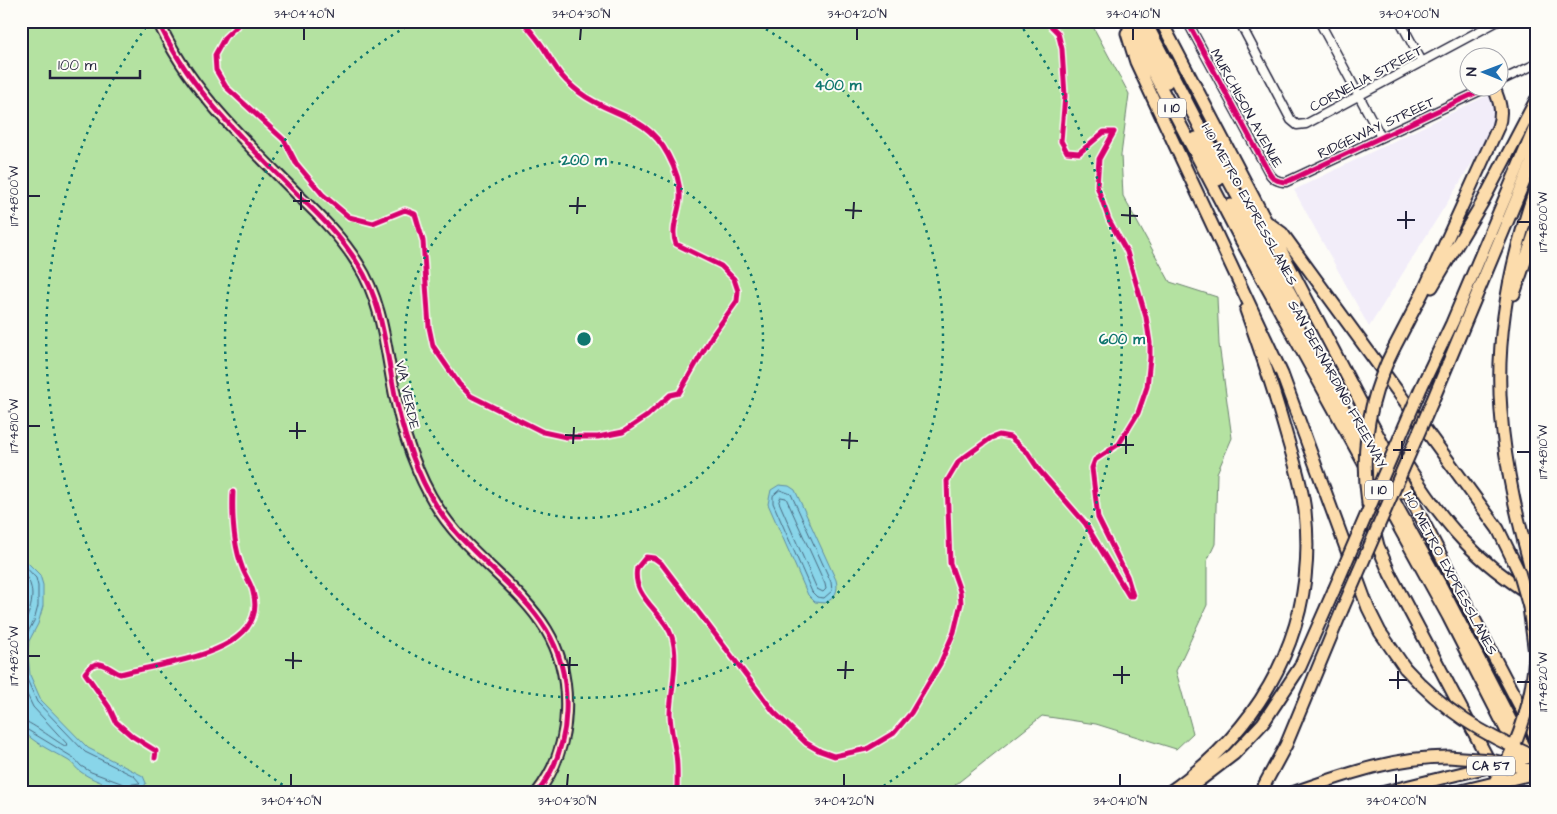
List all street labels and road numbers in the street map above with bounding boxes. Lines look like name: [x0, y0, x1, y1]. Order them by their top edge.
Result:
street label: CORNELIA STREET: [1306, 40, 1427, 117]
street label: MURCHISON AVENUE: [1205, 45, 1288, 172]
street label: RIDGEWAY STREET: [1314, 92, 1439, 164]
road number: I 10: [1158, 99, 1186, 118]
street label: I-10 METRO EXPRESSLANES: [1196, 120, 1302, 289]
street label: SAN BERNARDINO FREEWAY: [1283, 297, 1392, 472]
street label: VIA VERDE: [390, 359, 424, 432]
road number: I 10: [1365, 480, 1393, 500]
street label: I-10 METRO EXPRESSLANES: [1398, 488, 1502, 659]
road number: CA 57: [1467, 756, 1515, 776]

